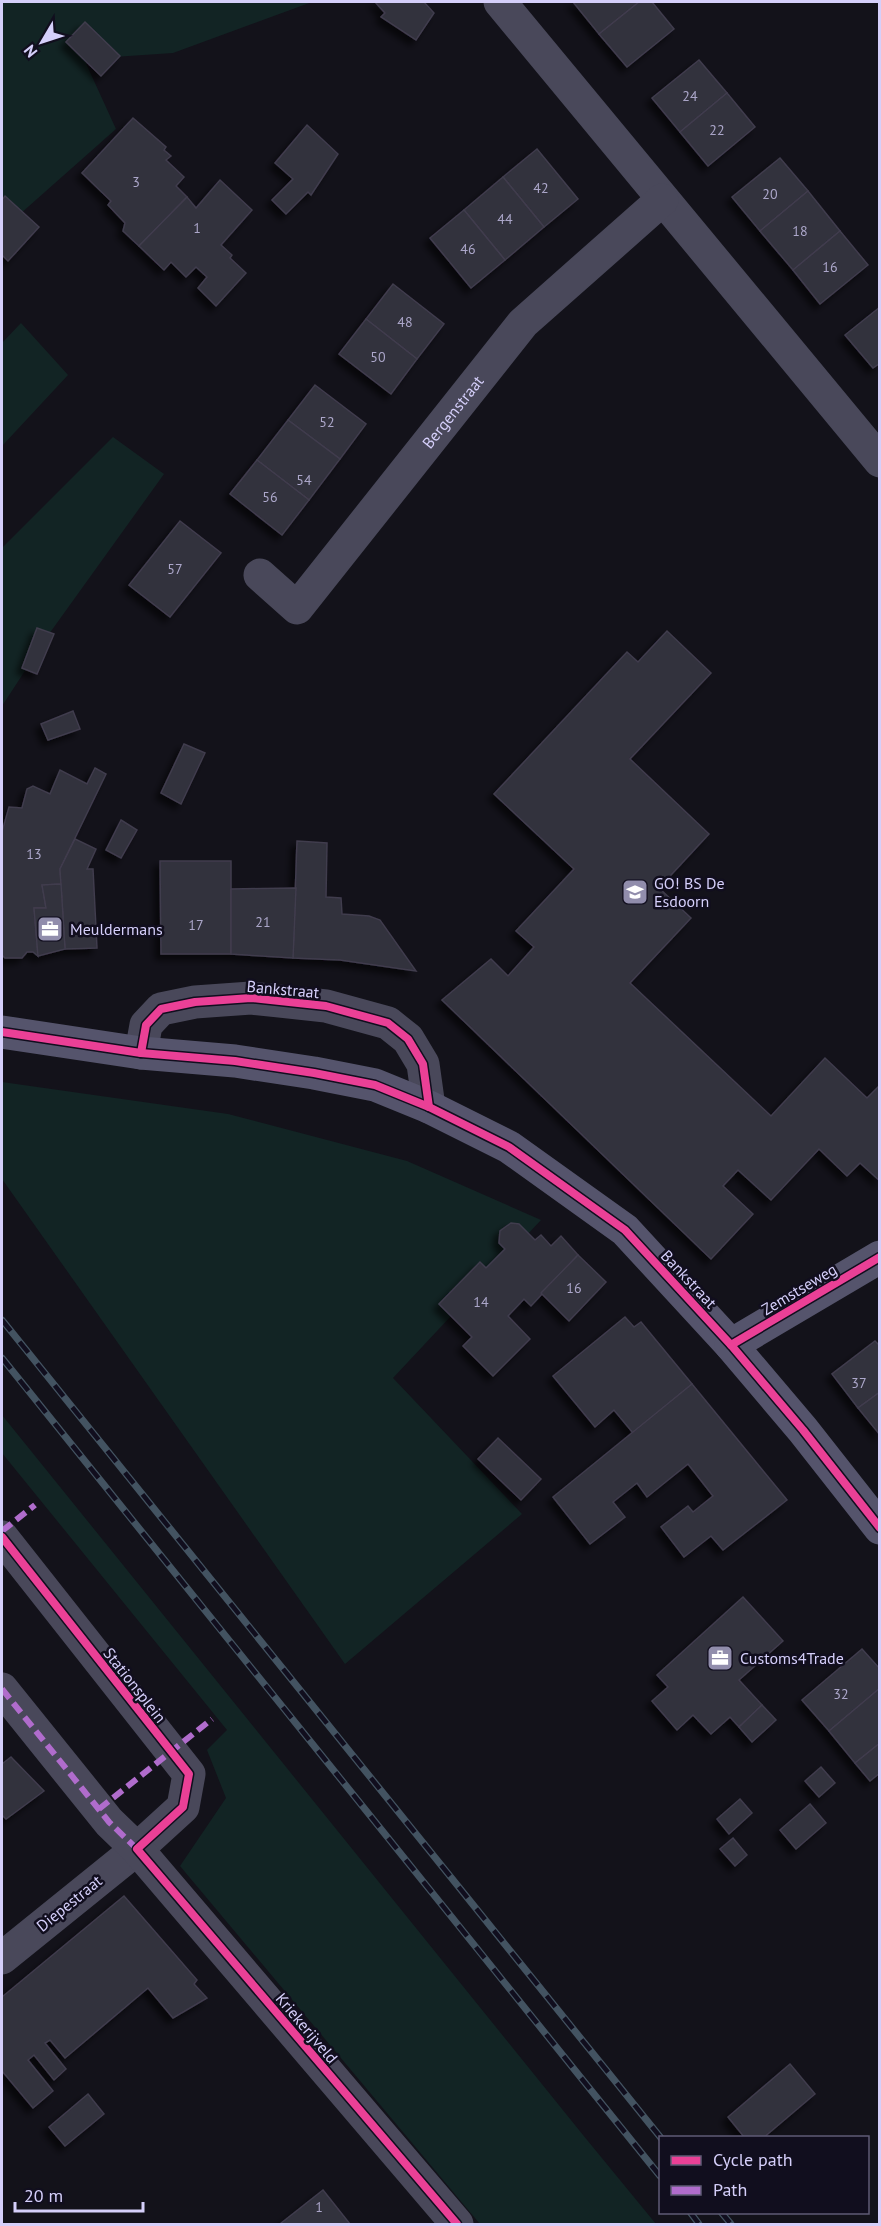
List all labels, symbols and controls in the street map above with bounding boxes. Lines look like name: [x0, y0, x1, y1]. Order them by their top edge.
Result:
north arrow: [12, 12, 72, 72]
text: N: [19, 41, 41, 62]
house number: 24: [682, 87, 698, 105]
house number: 22: [709, 121, 725, 139]
house number: 3: [132, 173, 140, 191]
house number: 42: [533, 179, 549, 197]
house number: 20: [762, 185, 778, 203]
house number: 44: [497, 210, 513, 228]
house number: 1: [193, 219, 201, 237]
house number: 18: [792, 222, 808, 240]
house number: 46: [460, 240, 476, 258]
house number: 16: [822, 258, 838, 276]
house number: 48: [397, 313, 413, 331]
house number: 50: [370, 348, 386, 366]
street label: Bergenstraat: [418, 371, 488, 452]
house number: 52: [319, 413, 335, 431]
house number: 54: [296, 471, 312, 489]
house number: 56: [262, 488, 278, 506]
house number: 57: [167, 560, 183, 578]
house number: 13: [26, 845, 42, 863]
place label: GO! BS De Esdoorn: [654, 873, 725, 911]
school or university icon: GO! BS De Esdoorn: [620, 877, 650, 907]
house number: 21: [255, 913, 271, 931]
office icon: Meuldermans: [35, 914, 65, 944]
house number: 17: [188, 916, 204, 934]
place label: Meuldermans: [70, 919, 163, 939]
street label: Bankstraat: [246, 976, 321, 1002]
street label: Bankstraat: [657, 1246, 721, 1313]
street label: Zemstseweg: [758, 1259, 840, 1319]
house number: 16: [566, 1279, 582, 1297]
house number: 14: [473, 1293, 489, 1311]
house number: 37: [851, 1374, 867, 1392]
street label: Stationsplein: [99, 1643, 171, 1727]
office icon: Customs4Trade: [705, 1643, 735, 1673]
place label: Customs4Trade: [740, 1648, 844, 1668]
house number: 32: [833, 1685, 849, 1703]
street label: Diepestraat: [32, 1870, 106, 1935]
street label: Kriekerijveld: [272, 1989, 342, 2067]
legend: [659, 2136, 869, 2214]
text: Cycle path: [713, 2148, 793, 2171]
scale bar: [15, 2175, 142, 2213]
text: Path: [713, 2178, 747, 2201]
text: 20 m: [24, 2184, 63, 2207]
house number: 1: [315, 2198, 323, 2216]

